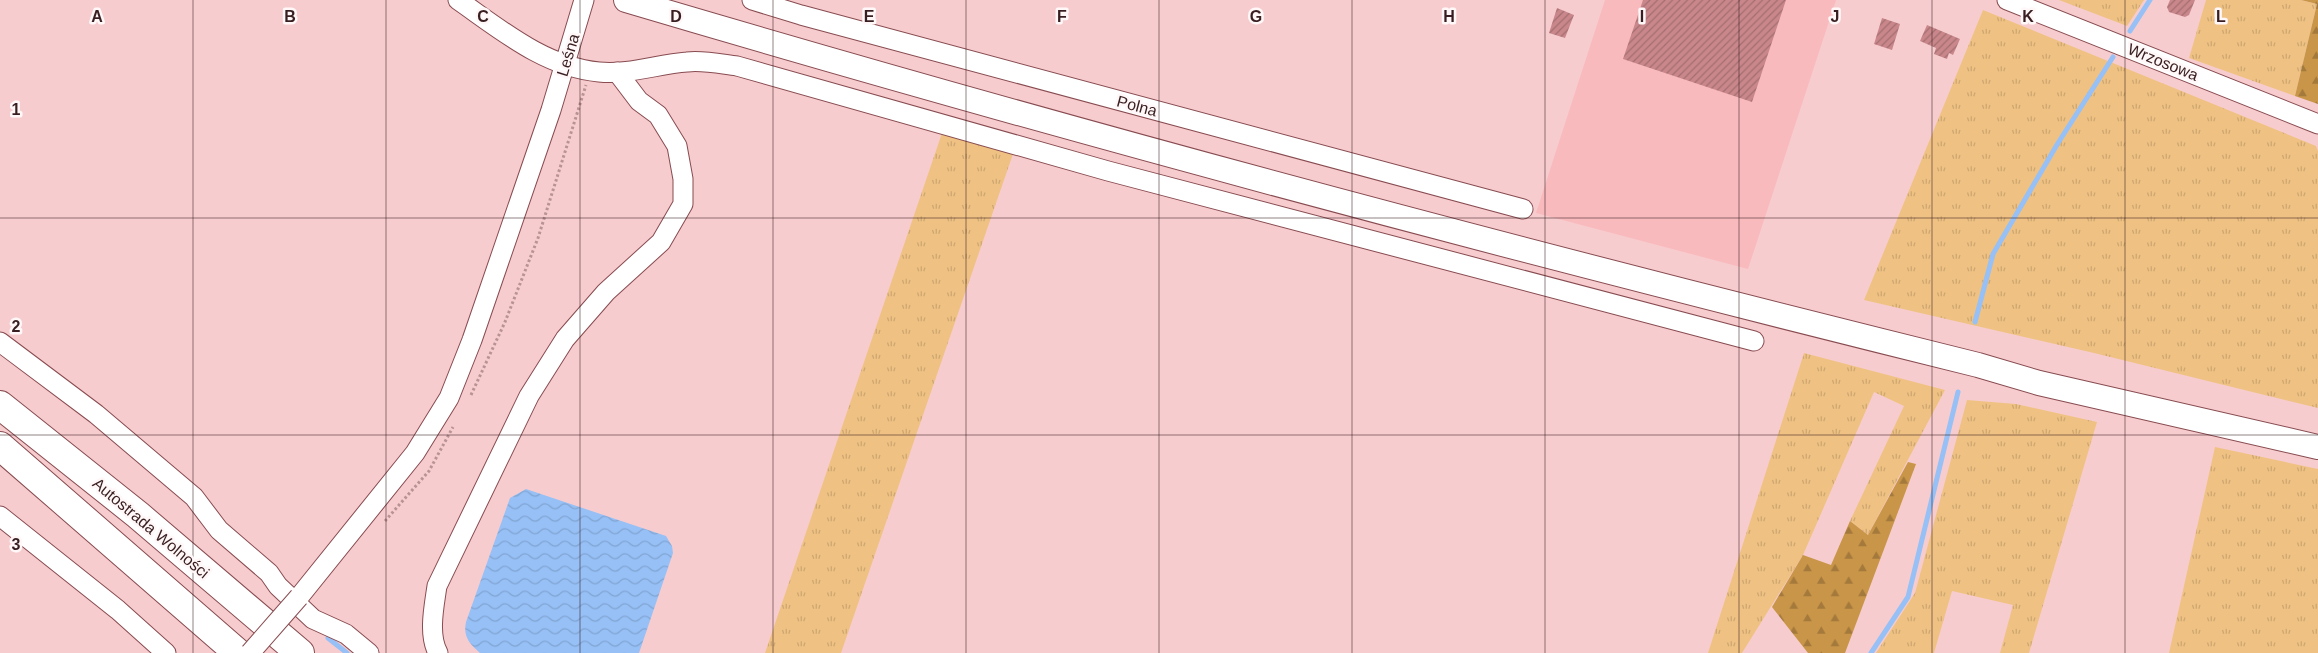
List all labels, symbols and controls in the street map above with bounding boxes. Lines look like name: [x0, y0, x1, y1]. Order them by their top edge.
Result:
text: A: [91, 8, 103, 25]
text: B: [284, 8, 296, 25]
text: C: [477, 8, 489, 25]
text: D: [670, 8, 682, 25]
text: E: [864, 8, 875, 25]
text: F: [1057, 8, 1067, 25]
text: G: [1250, 8, 1262, 25]
text: H: [1443, 8, 1455, 25]
text: I: [1640, 8, 1644, 25]
text: J: [1831, 8, 1839, 25]
text: K: [2022, 8, 2034, 25]
text: L: [2216, 8, 2226, 25]
street label: Leśna: [553, 32, 583, 78]
street label: Wrzosowa: [2125, 40, 2201, 84]
street label: Polna: [1115, 92, 1159, 120]
text: 1: [12, 101, 21, 118]
text: 2: [12, 318, 21, 335]
street label: Autostrada Wolności: [89, 474, 213, 582]
text: 3: [12, 536, 21, 553]

